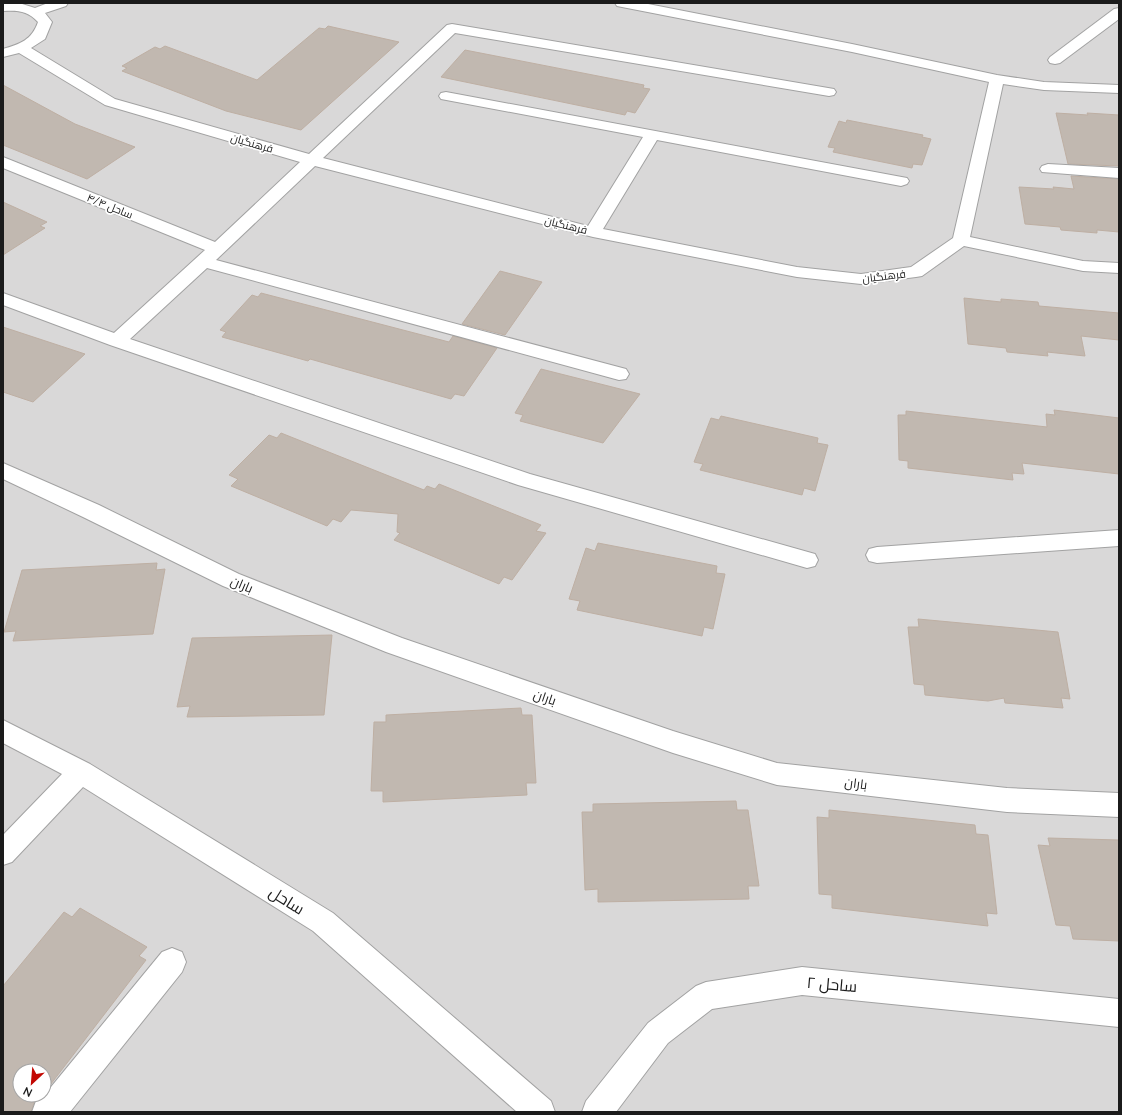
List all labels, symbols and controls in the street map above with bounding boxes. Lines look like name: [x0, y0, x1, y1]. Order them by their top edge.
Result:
street label: فرهنگیان: [229, 130, 275, 156]
street label: ساحل ۴/۴: [85, 190, 135, 222]
street label: فرهنگیان: [543, 213, 589, 237]
street label: فرهنگیان: [862, 266, 906, 286]
street label: باران: [228, 572, 256, 596]
street label: باران: [532, 686, 558, 708]
street label: باران: [844, 774, 868, 792]
street label: ساحل: [265, 881, 308, 919]
street label: ساحل ۲: [806, 972, 858, 997]
north arrow: [12, 1063, 52, 1103]
text: N: [21, 1085, 34, 1100]

